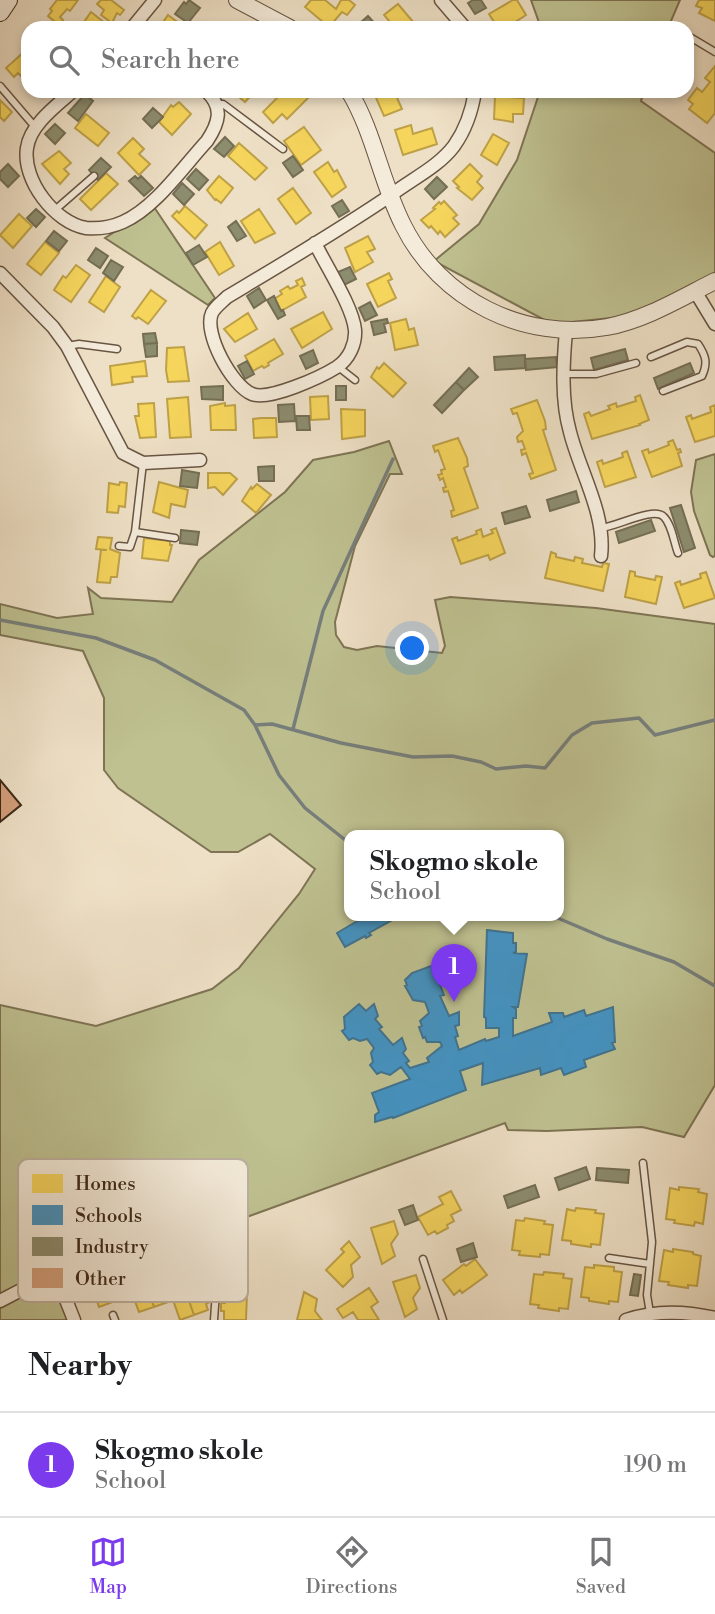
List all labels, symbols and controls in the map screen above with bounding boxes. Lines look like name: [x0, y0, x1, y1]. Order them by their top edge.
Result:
search box: [21, 21, 694, 98]
icon: search: [45, 41, 83, 79]
text: Search here: [101, 44, 240, 76]
your location: [395, 631, 429, 665]
popup: [344, 830, 564, 921]
text: Skogmo skole: [370, 846, 538, 878]
text: School: [370, 878, 441, 906]
pin: 1: [431, 944, 477, 1002]
legend: [18, 1159, 248, 1302]
text: Homes: [75, 1172, 135, 1196]
text: Schools: [75, 1204, 142, 1228]
text: Industry: [75, 1235, 149, 1259]
text: Other: [75, 1267, 126, 1291]
text: Nearby: [28, 1347, 132, 1385]
text: Skogmo skole: [95, 1435, 263, 1467]
text: 1: [45, 1451, 57, 1479]
text: 190 m: [624, 1451, 687, 1479]
text: School: [95, 1467, 166, 1495]
tab: Map: [89, 1533, 127, 1599]
tab: Directions: [306, 1533, 397, 1599]
tab: Saved: [576, 1533, 626, 1599]

